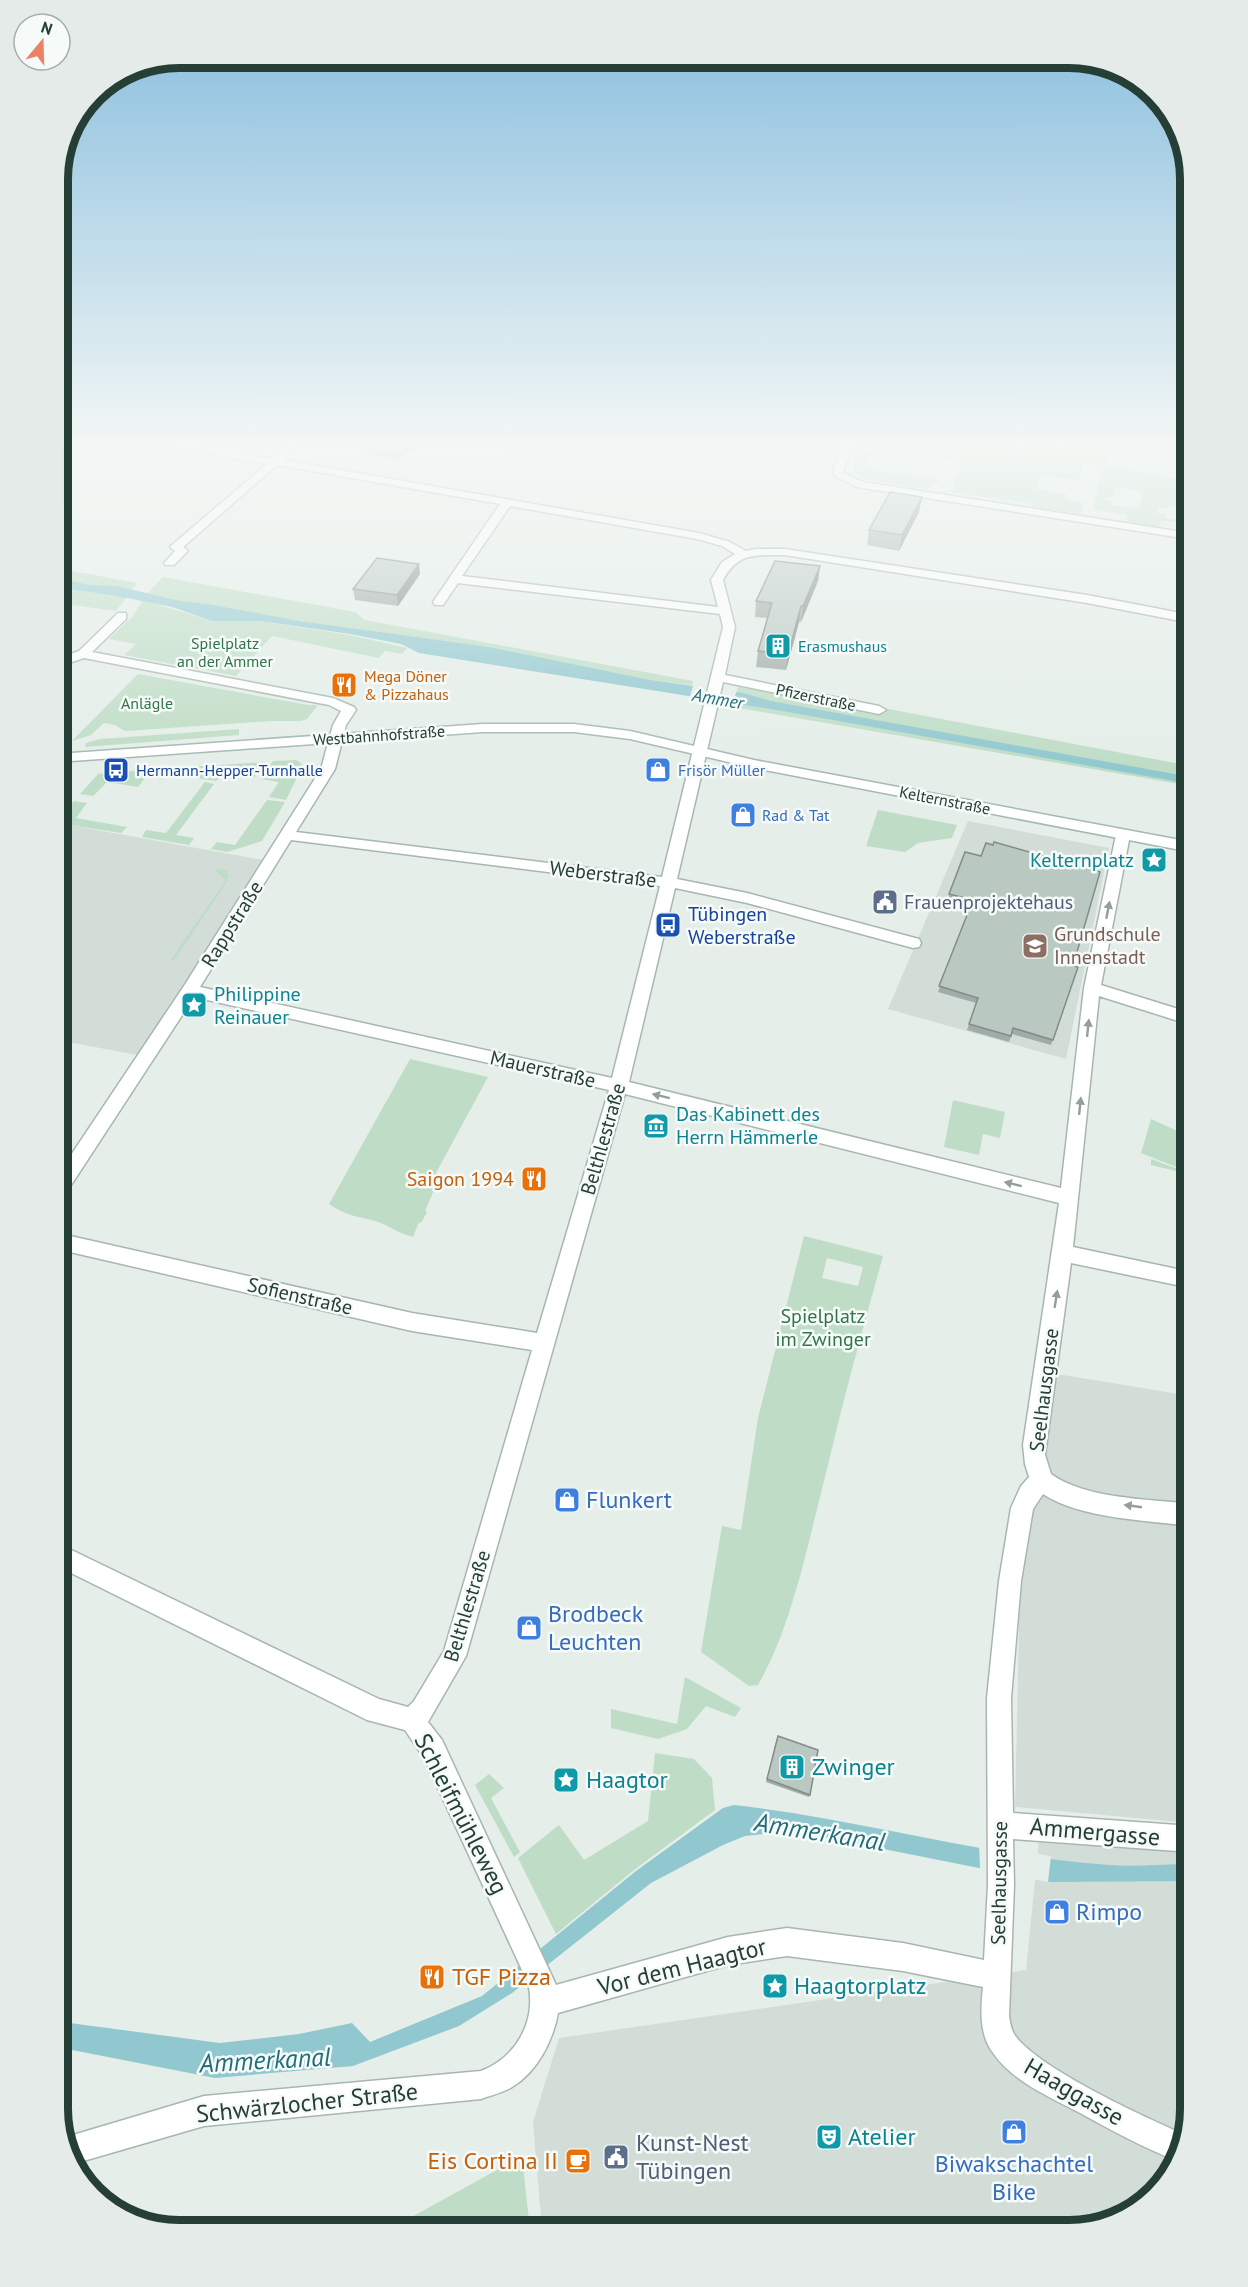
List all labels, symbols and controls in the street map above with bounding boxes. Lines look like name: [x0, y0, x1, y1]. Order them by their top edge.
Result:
north arrow: [12, 12, 72, 72]
text: N: [39, 17, 55, 39]
building icon: Erasmushaus: [763, 631, 793, 661]
park label: Spielplatz an der Ammer: [177, 633, 273, 671]
place label: Erasmushaus: [798, 636, 887, 656]
place label: Mega Döner & Pizzahaus: [364, 666, 449, 704]
restaurant icon: Mega Döner & Pizzahaus: [329, 670, 359, 700]
street label: Pfizerstraße: [774, 679, 858, 715]
water label: Ammer: [690, 683, 747, 715]
park label: Anlägle: [121, 693, 173, 713]
street label: Westbahnhofstraße: [312, 720, 446, 750]
bus stop icon: Hermann-Hepper-Turnhalle: [101, 755, 131, 785]
shop icon: Frisör Müller: [643, 755, 673, 785]
place label: Hermann-Hepper-Turnhalle: [136, 760, 323, 780]
place label: Frisör Müller: [678, 760, 766, 780]
street label: Kelternstraße: [898, 781, 992, 819]
shop icon: Rad & Tat: [728, 800, 758, 830]
place label: Rad & Tat: [762, 805, 830, 825]
place icon: Kelternplatz: [1139, 845, 1169, 875]
place label: Kelternplatz: [1030, 847, 1134, 873]
street label: Weberstraße: [548, 855, 658, 893]
street label: Rappstraße: [195, 876, 269, 972]
public building icon: Frauenprojektehaus: [870, 887, 900, 917]
place label: Frauenprojektehaus: [904, 889, 1073, 915]
place label: Tübingen Weberstraße: [688, 901, 796, 950]
one-way arrow: [1104, 901, 1113, 920]
bus stop icon: Tübingen Weberstraße: [653, 910, 683, 940]
place label: Grundschule Innenstadt: [1054, 921, 1161, 970]
school or university icon: Grundschule Innenstadt: [1020, 931, 1050, 961]
place label: Philippine Reinauer: [214, 981, 301, 1030]
place icon: Philippine Reinauer: [179, 990, 209, 1020]
one-way arrow: [1083, 1018, 1093, 1037]
street label: Mauerstraße: [488, 1044, 598, 1094]
street label: Belthlestraße: [575, 1080, 631, 1198]
one-way arrow: [652, 1091, 670, 1101]
one-way arrow: [1075, 1096, 1085, 1115]
place label: Das Kabinett des Herrn Hämmerle: [676, 1101, 820, 1150]
museum icon: Das Kabinett des Herrn Hämmerle: [641, 1111, 671, 1141]
restaurant icon: Saigon 1994: [519, 1164, 549, 1194]
place label: Saigon 1994: [407, 1166, 514, 1192]
one-way arrow: [1004, 1178, 1022, 1188]
street label: Sofienstraße: [245, 1271, 355, 1321]
one-way arrow: [1052, 1290, 1061, 1309]
park label: Spielplatz im Zwinger: [775, 1303, 871, 1352]
street label: Seelhausgasse: [1024, 1327, 1064, 1453]
place label: Flunkert: [586, 1484, 672, 1515]
shop icon: Flunkert: [552, 1485, 582, 1515]
one-way arrow: [1123, 1502, 1142, 1511]
street label: Belthlestraße: [438, 1547, 496, 1665]
place label: Brodbeck Leuchten: [548, 1598, 644, 1657]
shop icon: Brodbeck Leuchten: [514, 1613, 544, 1643]
street label: Schleifmühleweg: [408, 1728, 515, 1900]
place label: Zwinger: [812, 1751, 895, 1782]
building icon: Zwinger: [777, 1752, 807, 1782]
place label: Haagtor: [586, 1764, 668, 1795]
place icon: Haagtor: [551, 1765, 581, 1795]
water label: Ammerkanal: [752, 1805, 888, 1858]
street label: Ammergasse: [1029, 1810, 1161, 1853]
street label: Seelhausgasse: [985, 1821, 1013, 1945]
place label: Rimpo: [1076, 1896, 1142, 1927]
shop icon: Rimpo: [1042, 1897, 1072, 1927]
street label: Vor dem Haagtor: [594, 1931, 769, 2003]
place label: TGF Pizza: [452, 1961, 551, 1992]
restaurant icon: TGF Pizza: [417, 1962, 447, 1992]
place label: Haagtorplatz: [794, 1970, 926, 2001]
place icon: Haagtorplatz: [760, 1971, 790, 2001]
water label: Ammerkanal: [197, 2040, 332, 2079]
street label: Haaggasse: [1019, 2051, 1130, 2132]
street label: Schwärzlocher Straße: [194, 2075, 419, 2130]
shop icon: Biwakschachtel Bike: [999, 2117, 1029, 2147]
place label: Atelier: [848, 2121, 916, 2152]
theatre icon: Atelier: [814, 2122, 844, 2152]
place label: Kunst-Nest Tübingen: [636, 2127, 749, 2186]
public building icon: Kunst-Nest Tübingen: [601, 2142, 631, 2172]
place label: Eis Cortina II: [428, 2145, 558, 2176]
cafe icon: Eis Cortina II: [563, 2146, 593, 2176]
place label: Biwakschachtel Bike: [935, 2148, 1093, 2207]

